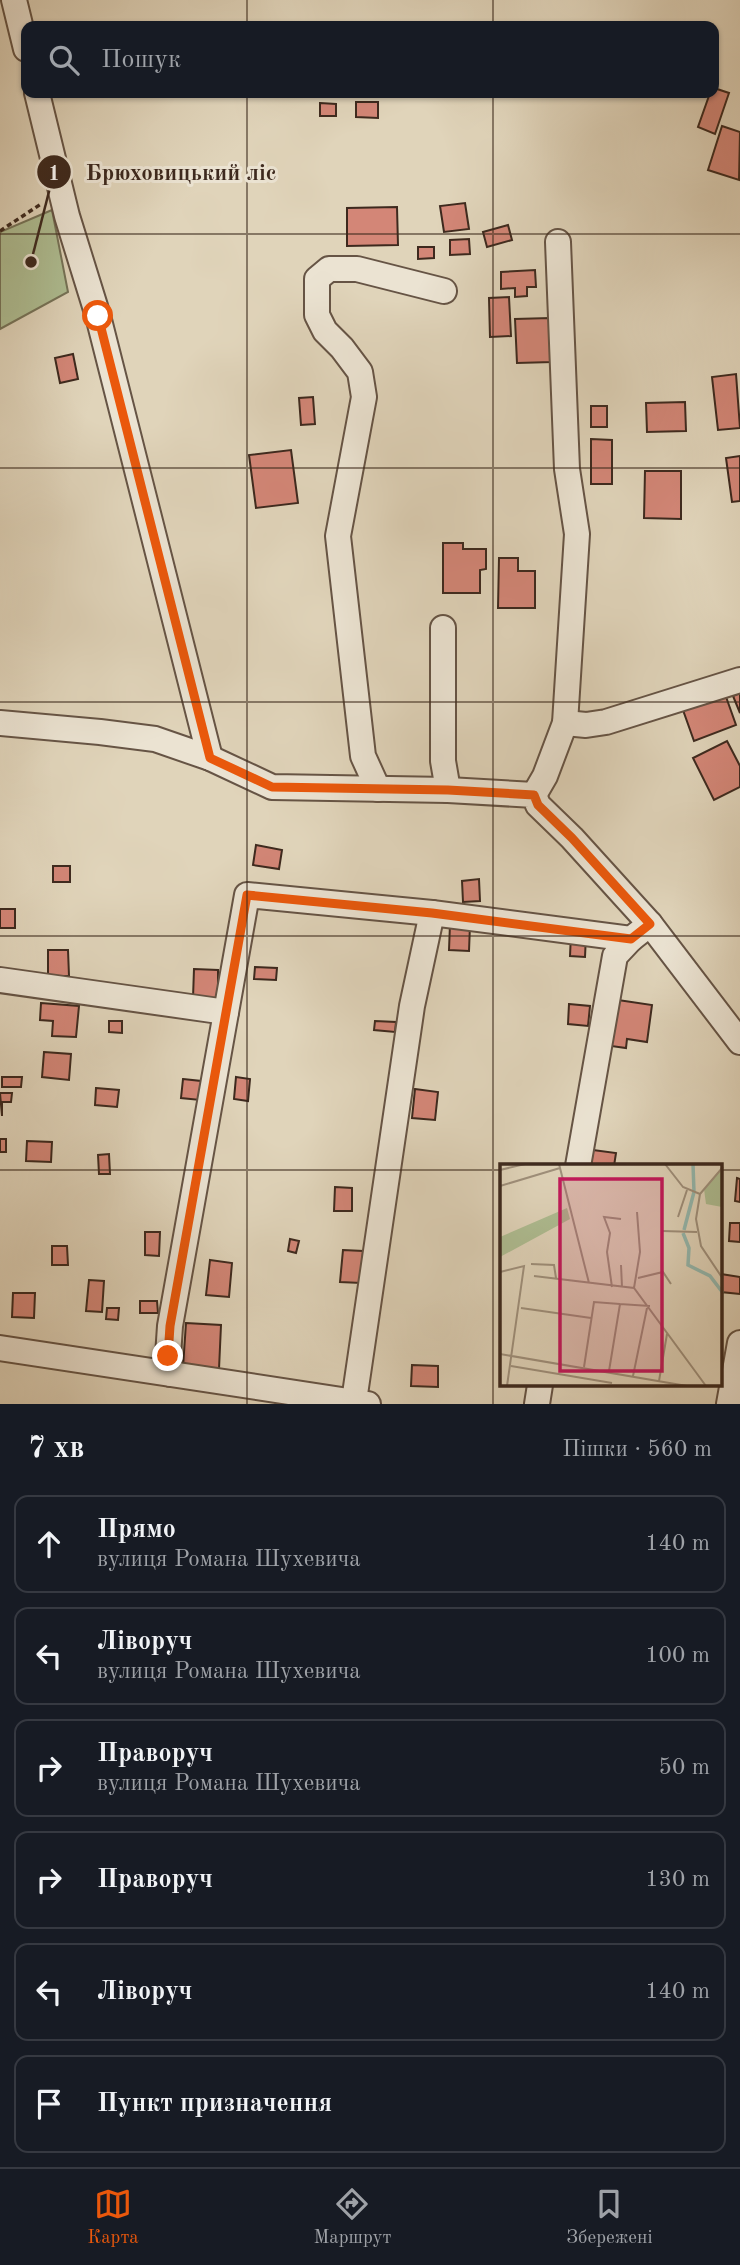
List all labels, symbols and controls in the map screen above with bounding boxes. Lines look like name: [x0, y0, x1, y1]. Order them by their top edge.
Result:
search box: [21, 21, 719, 98]
icon: search: [45, 41, 83, 79]
text: Пошук: [101, 47, 181, 73]
callout: Брюховицький ліс: [37, 150, 291, 194]
text: Брюховицький ліс: [86, 162, 276, 185]
text: 1: [48, 164, 60, 185]
route start: [82, 300, 113, 331]
inset map: [500, 1164, 722, 1386]
route end: [152, 1340, 183, 1371]
text: 7 хв: [28, 1434, 84, 1464]
text: Пішки · 560 m: [562, 1438, 712, 1461]
text: Прямо: [97, 1517, 176, 1543]
icon: ahead: [30, 1525, 68, 1563]
text: 140 m: [645, 1532, 710, 1555]
text: вулиця Романа Шухевича: [97, 1548, 361, 1571]
text: Ліворуч: [97, 1629, 192, 1655]
icon: left: [30, 1637, 68, 1675]
text: 100 m: [645, 1644, 710, 1667]
text: вулиця Романа Шухевича: [97, 1660, 361, 1683]
text: Праворуч: [97, 1741, 213, 1767]
icon: right: [30, 1749, 68, 1787]
text: 50 m: [659, 1756, 710, 1779]
text: вулиця Романа Шухевича: [97, 1772, 361, 1795]
icon: right: [30, 1861, 68, 1899]
text: Праворуч: [97, 1867, 213, 1893]
text: 130 m: [645, 1868, 710, 1891]
icon: left: [30, 1973, 68, 2011]
text: Ліворуч: [97, 1979, 192, 2005]
text: 140 m: [645, 1980, 710, 2003]
icon: arrive: [30, 2085, 68, 2123]
text: Пункт призначення: [97, 2091, 332, 2117]
tab: Карта: [87, 2185, 139, 2250]
tab: Маршрут: [313, 2185, 391, 2250]
tab: Збережені: [566, 2185, 653, 2250]

